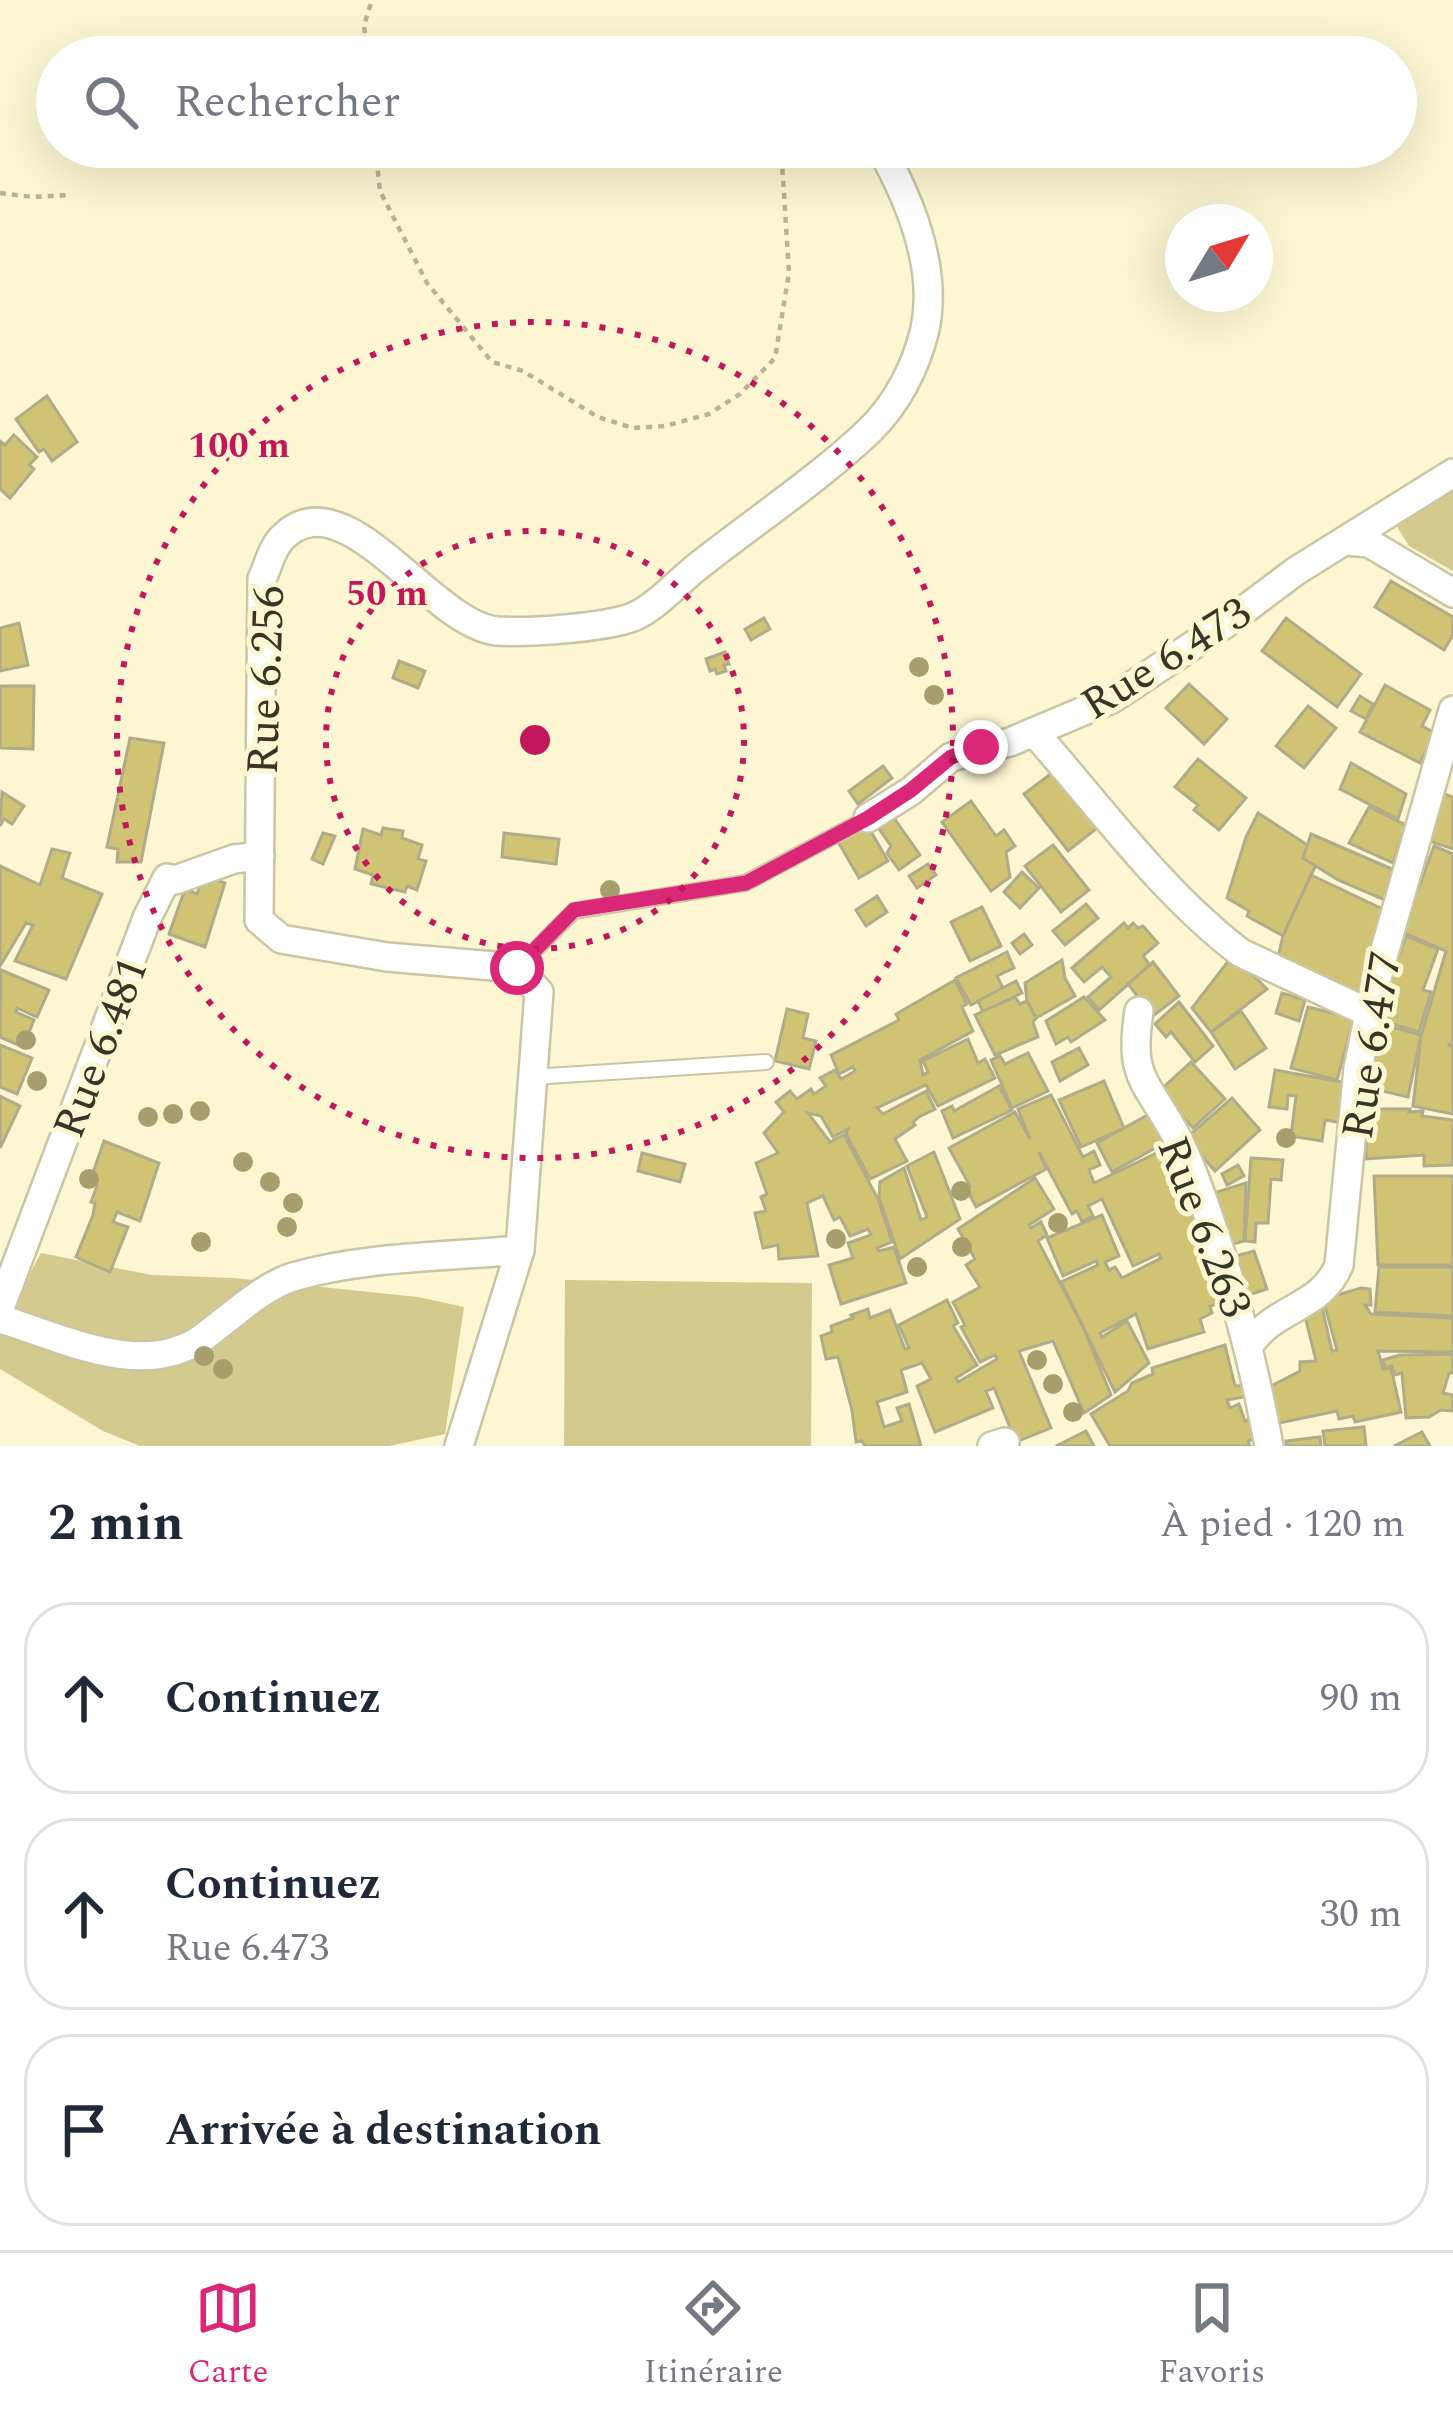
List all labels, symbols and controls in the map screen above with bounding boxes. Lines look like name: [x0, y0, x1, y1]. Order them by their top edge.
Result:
search box: [36, 36, 1417, 168]
text: Rechercher: [174, 68, 400, 137]
icon: search: [78, 69, 144, 135]
north arrow: [1165, 204, 1273, 312]
text: 100 m: [188, 419, 290, 474]
text: 50 m: [346, 567, 428, 622]
street label: Rue 6.473: [1068, 580, 1265, 739]
street label: Rue 6.256: [229, 584, 304, 776]
centre of rings: [514, 719, 556, 761]
route end: [954, 720, 1008, 774]
route start: [490, 941, 544, 995]
street label: Rue 6.481: [35, 947, 167, 1149]
street label: Rue 6.477: [1324, 947, 1421, 1144]
street label: Rue 6.263: [1138, 1126, 1270, 1328]
text: 2 min: [48, 1485, 184, 1563]
text: À pied · 120 m: [1160, 1495, 1405, 1554]
text: Continuez: [165, 1664, 381, 1733]
icon: ahead: [51, 1665, 117, 1731]
text: 90 m: [1320, 1669, 1402, 1728]
text: Continuez: [165, 1850, 381, 1919]
icon: ahead: [51, 1881, 117, 1947]
text: 30 m: [1320, 1885, 1402, 1944]
text: Rue 6.473: [165, 1919, 329, 1978]
text: Arrivée à destination: [165, 2096, 602, 2165]
icon: arrive: [51, 2097, 117, 2163]
tab: Carte: [188, 2275, 269, 2397]
tab: Itinéraire: [644, 2275, 783, 2397]
tab: Favoris: [1158, 2275, 1265, 2397]

